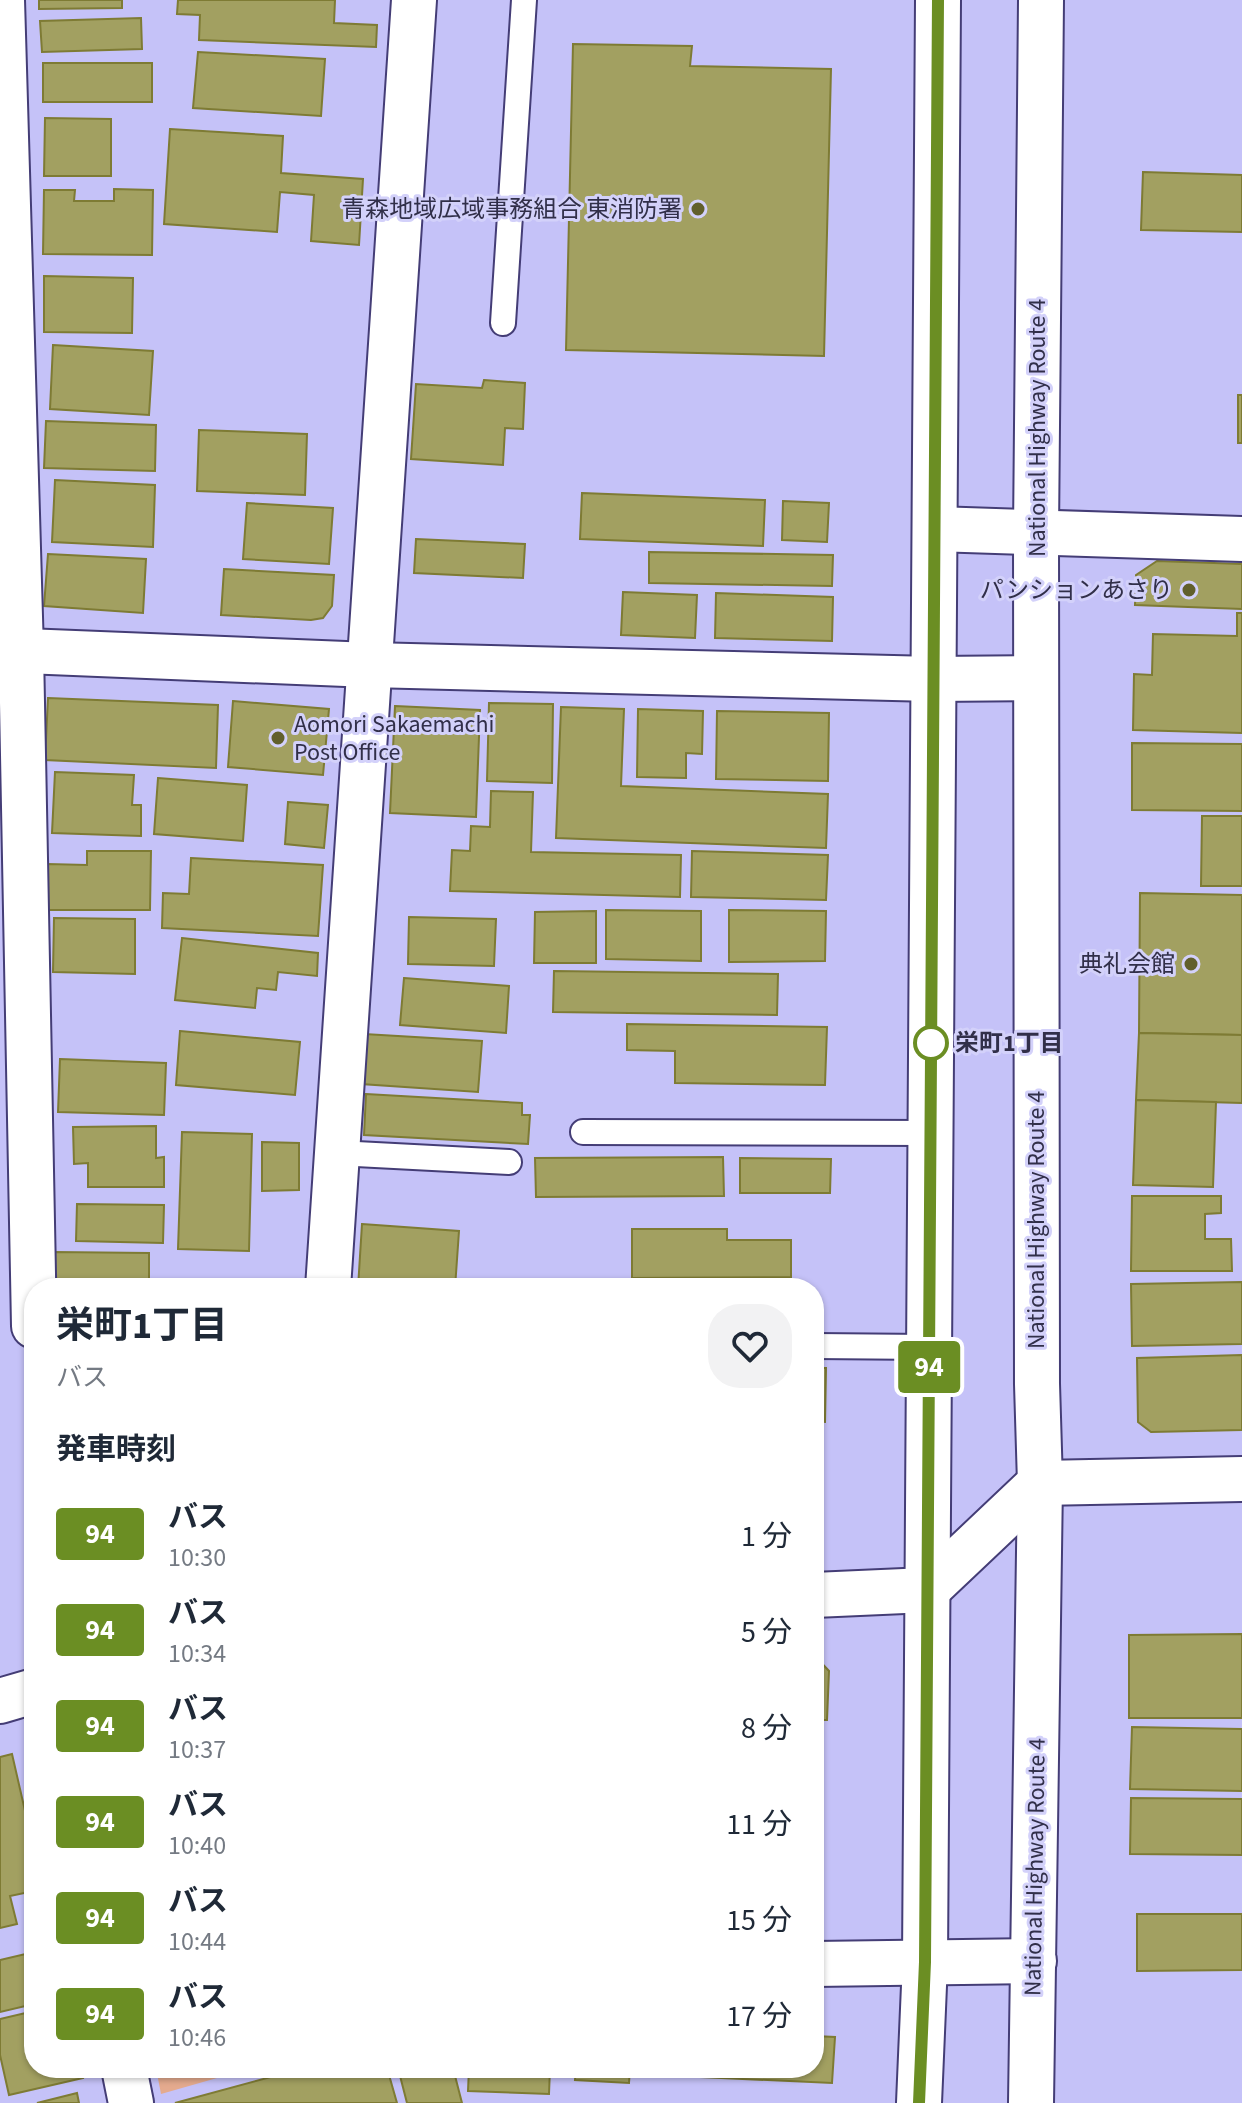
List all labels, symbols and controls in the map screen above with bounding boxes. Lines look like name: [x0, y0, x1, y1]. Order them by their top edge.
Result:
place label: 青森地域広域事務組合 東消防署: [341, 192, 682, 227]
marker: 青森地域広域事務組合 東消防署: [689, 200, 707, 218]
street label: National Highway Route 4: [1020, 299, 1055, 557]
place label: パンションあさり: [980, 573, 1173, 608]
marker: パンションあさり: [1180, 581, 1198, 599]
place label: Aomori Sakaemachi Post Office: [294, 707, 494, 770]
marker: Aomori Sakaemachi Post Office: [269, 729, 287, 747]
place label: 典礼会館: [1079, 947, 1175, 982]
marker: 典礼会館: [1182, 955, 1200, 973]
marker: 栄町1丁目: [914, 1026, 948, 1060]
place label: 栄町1丁目: [955, 1026, 1064, 1061]
street label: National Highway Route 4: [1019, 1091, 1054, 1349]
text: 栄町1丁目: [56, 1299, 228, 1353]
button: heart: [708, 1304, 792, 1388]
line badge: 94: [893, 1341, 965, 1393]
text: 94: [914, 1347, 944, 1387]
text: バス: [56, 1359, 108, 1396]
text: 発車時刻: [56, 1428, 176, 1471]
text: バス: [168, 1496, 228, 1539]
text: 94: [85, 1514, 115, 1554]
text: 1 分: [741, 1515, 792, 1558]
text: 10:30: [168, 1539, 226, 1576]
text: バス: [168, 1592, 228, 1635]
text: 94: [85, 1610, 115, 1650]
text: 5 分: [741, 1611, 792, 1654]
text: 10:34: [168, 1635, 226, 1672]
text: バス: [168, 1688, 228, 1731]
text: 94: [85, 1706, 115, 1746]
text: 8 分: [741, 1707, 792, 1750]
text: 10:37: [168, 1731, 226, 1768]
street label: National Highway Route 4: [1015, 1738, 1055, 1996]
text: バス: [168, 1784, 228, 1827]
text: 94: [85, 1802, 115, 1842]
text: 11 分: [726, 1803, 792, 1846]
text: 10:40: [168, 1827, 226, 1864]
text: バス: [168, 1880, 228, 1923]
text: 94: [85, 1898, 115, 1938]
text: 15 分: [726, 1899, 792, 1942]
text: 10:44: [168, 1923, 226, 1960]
text: バス: [168, 1976, 228, 2019]
text: 94: [85, 1994, 115, 2034]
text: 17 分: [726, 1995, 792, 2038]
text: 10:46: [168, 2019, 226, 2056]

